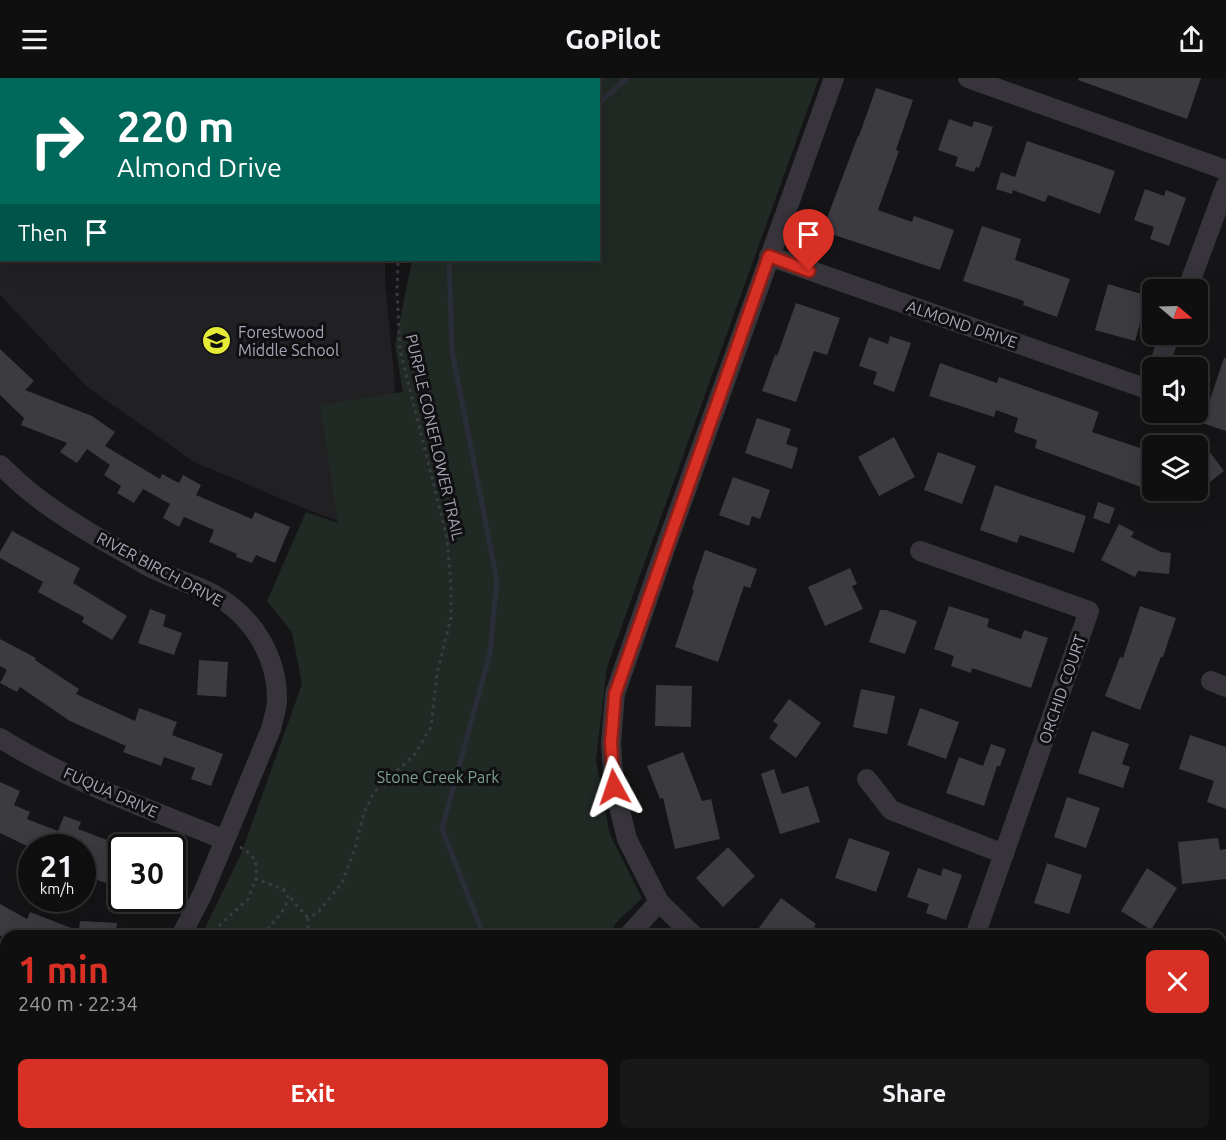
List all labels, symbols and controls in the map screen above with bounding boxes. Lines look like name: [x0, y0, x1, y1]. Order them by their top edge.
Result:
icon: menu: [18, 23, 51, 56]
icon: share: [1175, 23, 1208, 56]
text: GoPilot: [565, 24, 661, 54]
icon: right: [18, 102, 96, 180]
text: 220 m: [117, 103, 234, 150]
text: Almond Drive: [117, 152, 282, 182]
pin: [783, 209, 834, 271]
icon: arrive: [80, 216, 113, 249]
icon: arrive: [792, 218, 825, 251]
text: Then: [18, 220, 68, 245]
north arrow: [1142, 279, 1208, 345]
map controls: [1142, 279, 1208, 501]
street label: ALMOND DRIVE: [904, 297, 1020, 351]
place label: Forestwood Middle School: [238, 323, 339, 359]
school or university icon: Forestwood Middle School: [201, 325, 233, 357]
street label: PURPLE CONEFLOWER TRAIL: [402, 332, 468, 542]
button: sound: [1142, 357, 1208, 423]
button: layers: [1142, 435, 1208, 501]
street label: RIVER BIRCH DRIVE: [94, 528, 226, 610]
street label: ORCHID COURT: [1035, 632, 1089, 746]
position arrow: [582, 755, 646, 819]
street label: FUQUA DRIVE: [61, 763, 161, 821]
park label: Stone Creek Park: [377, 768, 499, 786]
speed limit sign: 30: [108, 834, 186, 912]
text: 21: [40, 849, 74, 883]
text: km/h: [40, 880, 74, 897]
text: 1 min: [18, 949, 109, 990]
button: close: [1146, 950, 1209, 1013]
text: 240 m · 22:34: [18, 992, 138, 1015]
button: Exit: [18, 1059, 608, 1128]
button: Share: [620, 1059, 1209, 1128]

